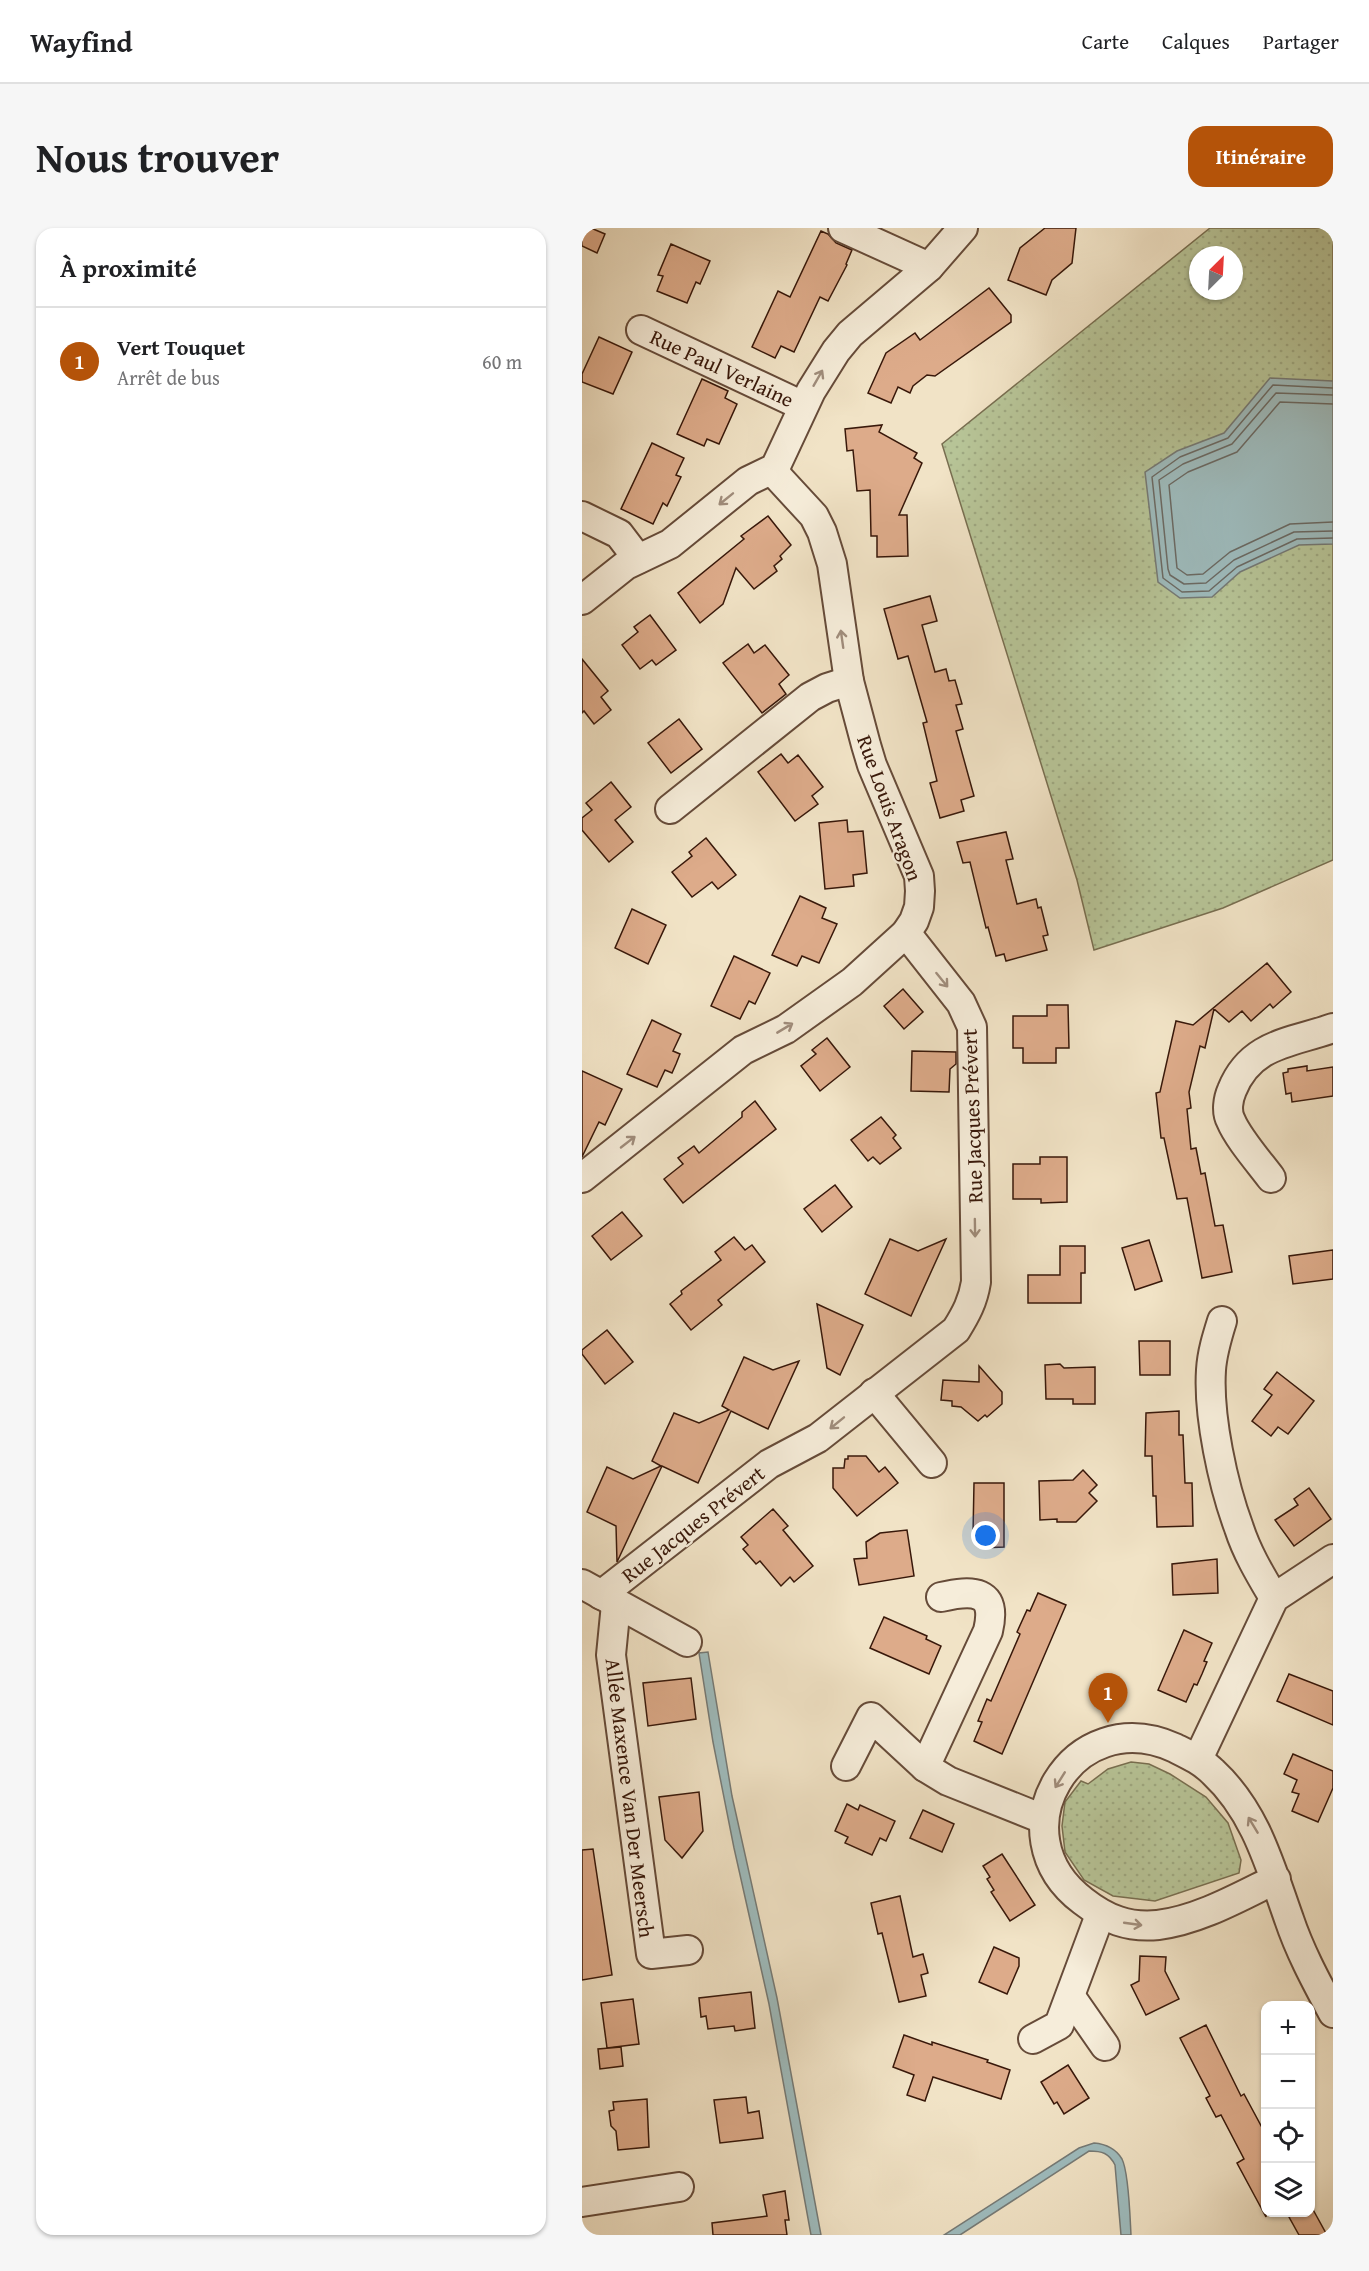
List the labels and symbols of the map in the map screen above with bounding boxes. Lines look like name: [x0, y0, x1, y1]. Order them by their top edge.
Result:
north arrow: [1189, 246, 1243, 300]
street label: Rue Paul Verlaine: [645, 321, 799, 415]
one-way arrow: [812, 370, 824, 387]
one-way arrow: [718, 493, 734, 506]
one-way arrow: [837, 630, 848, 650]
street label: Rue Louis Aragon: [849, 731, 931, 885]
one-way arrow: [935, 971, 948, 987]
one-way arrow: [776, 1022, 793, 1034]
street label: Rue Jacques Prévert: [953, 1028, 991, 1204]
one-way arrow: [620, 1136, 636, 1149]
one-way arrow: [970, 1218, 981, 1238]
one-way arrow: [829, 1417, 845, 1430]
street label: Rue Jacques Prévert: [615, 1458, 772, 1590]
your location: [971, 1521, 1000, 1550]
street label: Allée Maxence Van Der Meersch: [597, 1657, 663, 1940]
pin: 1: [1088, 1674, 1128, 1723]
one-way arrow: [1054, 1771, 1066, 1787]
one-way arrow: [1246, 1817, 1258, 1834]
one-way arrow: [1122, 1919, 1142, 1930]

